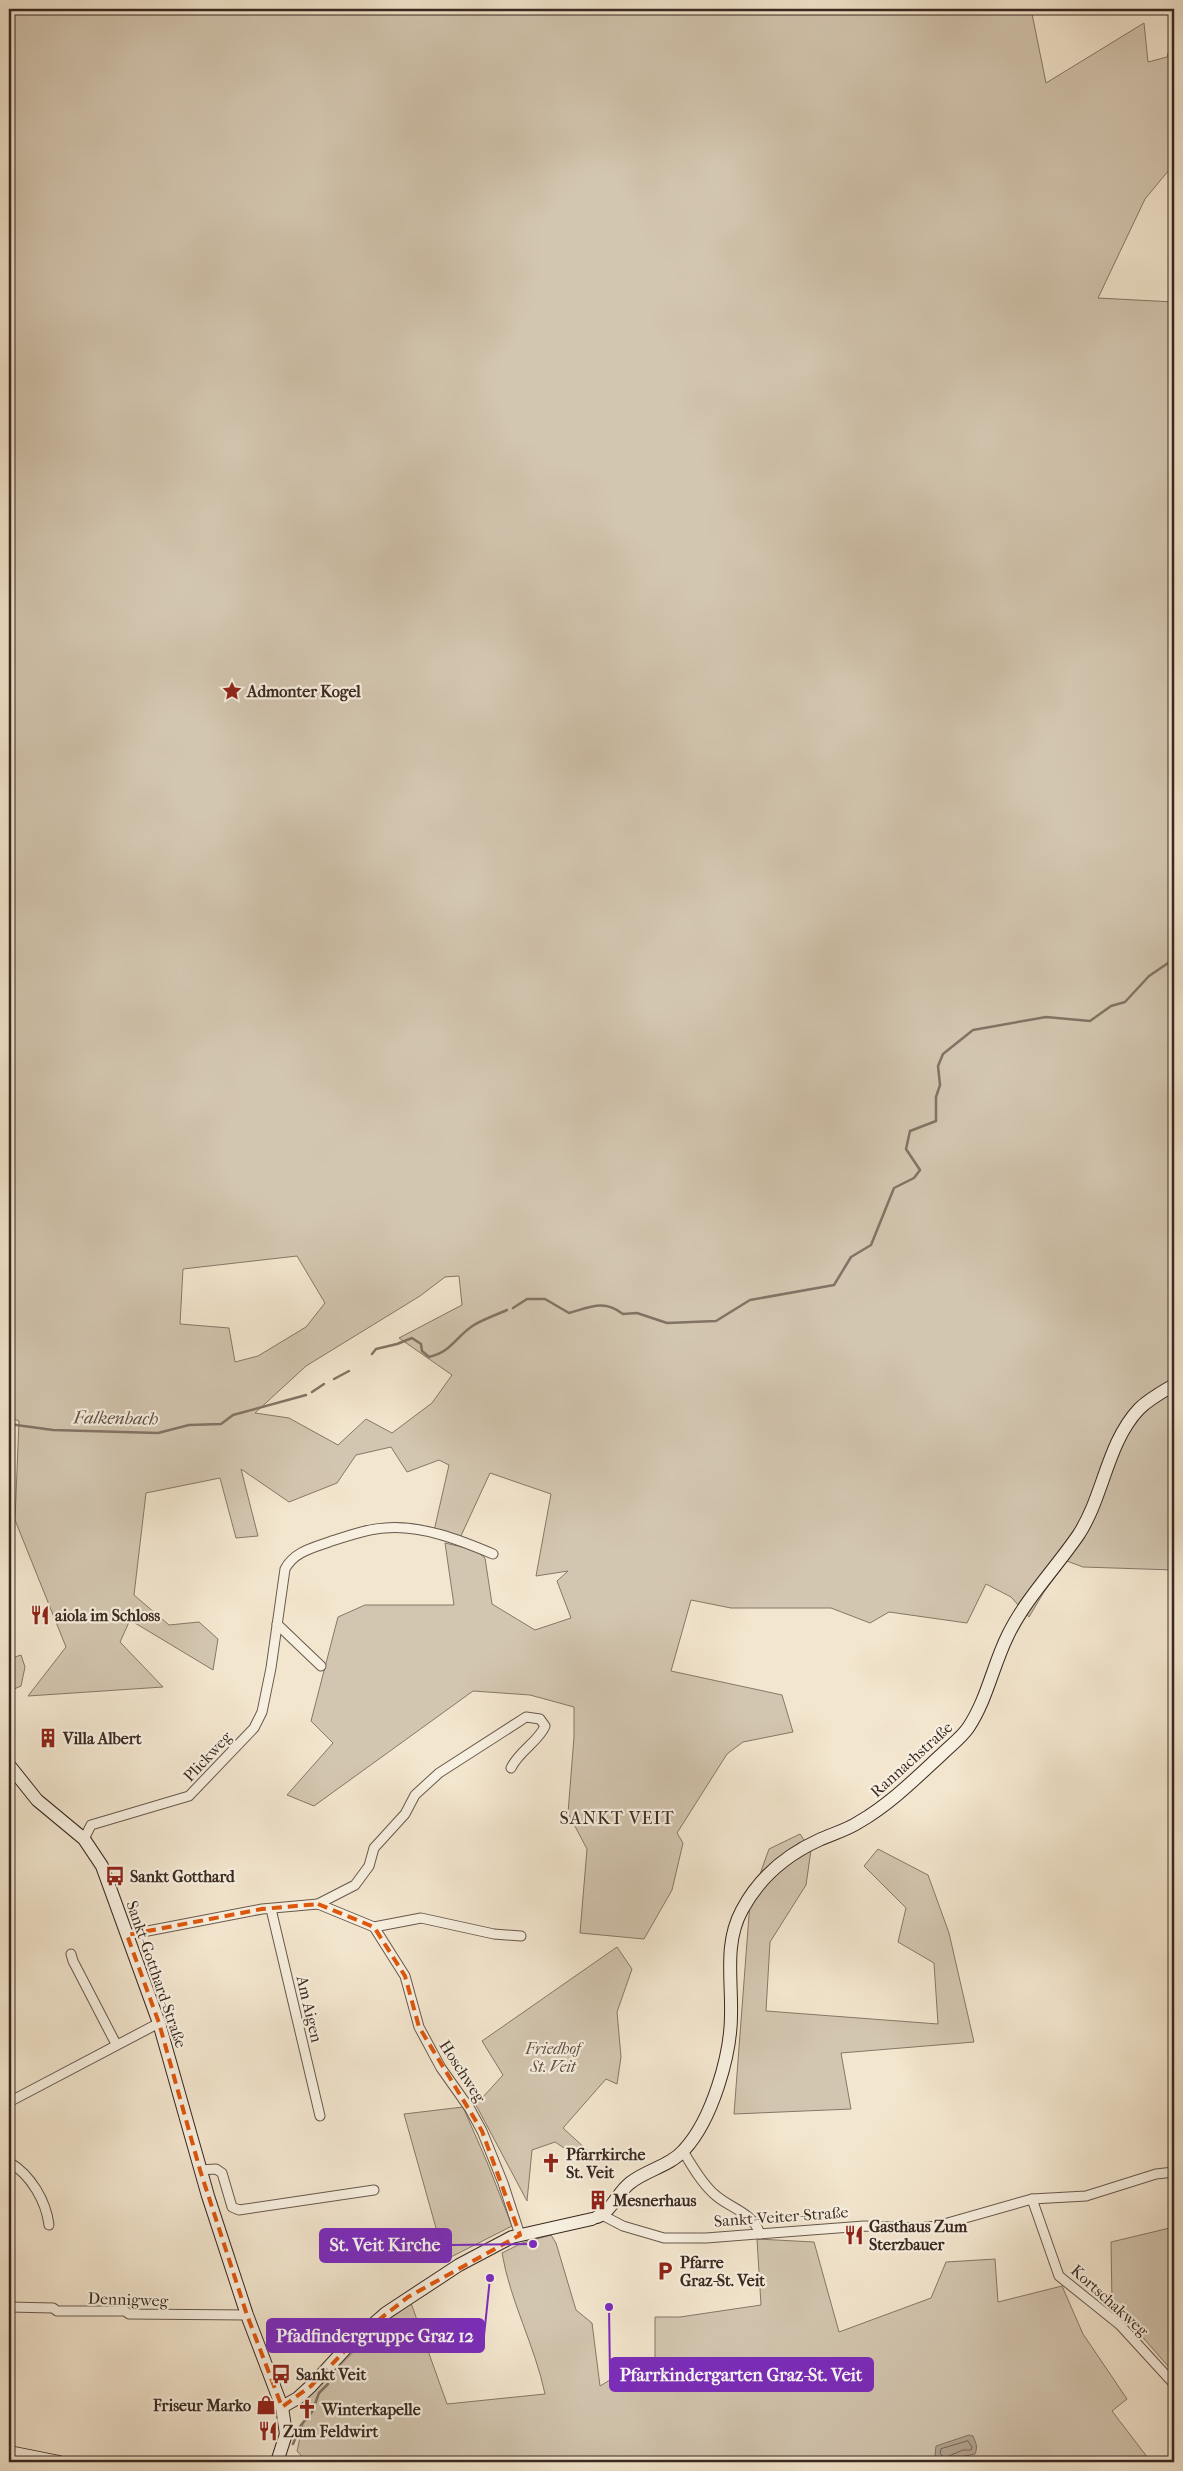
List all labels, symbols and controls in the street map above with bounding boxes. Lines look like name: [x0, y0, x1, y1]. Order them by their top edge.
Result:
place icon: Admonter Kogel: [221, 680, 243, 702]
place label: Admonter Kogel: [246, 682, 361, 702]
water label: Falkenbach: [72, 1407, 159, 1430]
restaurant icon: aiola im Schloss: [29, 1604, 51, 1626]
place label: aiola im Schloss: [55, 1606, 160, 1625]
street label: Rannachstraße: [866, 1718, 956, 1801]
building icon: Villa Albert: [37, 1727, 59, 1749]
street label: Plickweg: [179, 1727, 236, 1785]
place label: Villa Albert: [62, 1729, 142, 1748]
district label: SANKT VEIT: [559, 1808, 675, 1829]
bus stop icon: Sankt Gotthard: [104, 1865, 126, 1887]
place label: Sankt Gotthard: [130, 1867, 236, 1886]
street label: Sankt-Gotthard-Straße: [122, 1898, 191, 2050]
street label: Am Aigen: [292, 1973, 327, 2045]
street label: Hoschweg: [435, 2037, 490, 2106]
park label: Friedhof St. Veit: [524, 2039, 584, 2076]
place label: Pfarrkirche St. Veit: [566, 2145, 645, 2182]
church icon: Pfarrkirche St. Veit: [540, 2152, 562, 2174]
building icon: Mesnerhaus: [587, 2189, 609, 2211]
place label: Mesnerhaus: [612, 2191, 696, 2210]
street label: Sankt-Veiter-Straße: [713, 2202, 849, 2231]
place label: Gasthaus Zum Sterzbauer: [869, 2217, 968, 2254]
restaurant icon: Gasthaus Zum Sterzbauer: [843, 2224, 865, 2246]
callout: St. Veit Kirche: [320, 2229, 451, 2262]
text: St. Veit Kirche: [330, 2235, 441, 2256]
place label: Pfarre Graz-St. Veit: [680, 2253, 765, 2290]
parking icon: Pfarre Graz-St. Veit: [654, 2260, 676, 2282]
street label: Kortschakweg: [1067, 2261, 1153, 2340]
street label: Dennigweg: [88, 2289, 169, 2310]
callout: Pfadfindergruppe Graz 12: [267, 2319, 484, 2352]
text: Pfadfindergruppe Graz 12: [276, 2326, 474, 2347]
callout: Pfarrkindergarten Graz-St. Veit: [610, 2358, 873, 2391]
bus stop icon: Sankt Veit: [270, 2363, 292, 2385]
place label: Sankt Veit: [296, 2365, 366, 2384]
text: Pfarrkindergarten Graz-St. Veit: [620, 2365, 863, 2386]
shop icon: Friseur Marko: [255, 2394, 277, 2416]
place label: Friseur Marko: [152, 2396, 251, 2415]
church icon: Winterkapelle: [296, 2398, 318, 2420]
place label: Winterkapelle: [321, 2400, 421, 2420]
restaurant icon: Zum Feldwirt: [257, 2420, 279, 2442]
place label: Zum Feldwirt: [283, 2422, 378, 2441]

